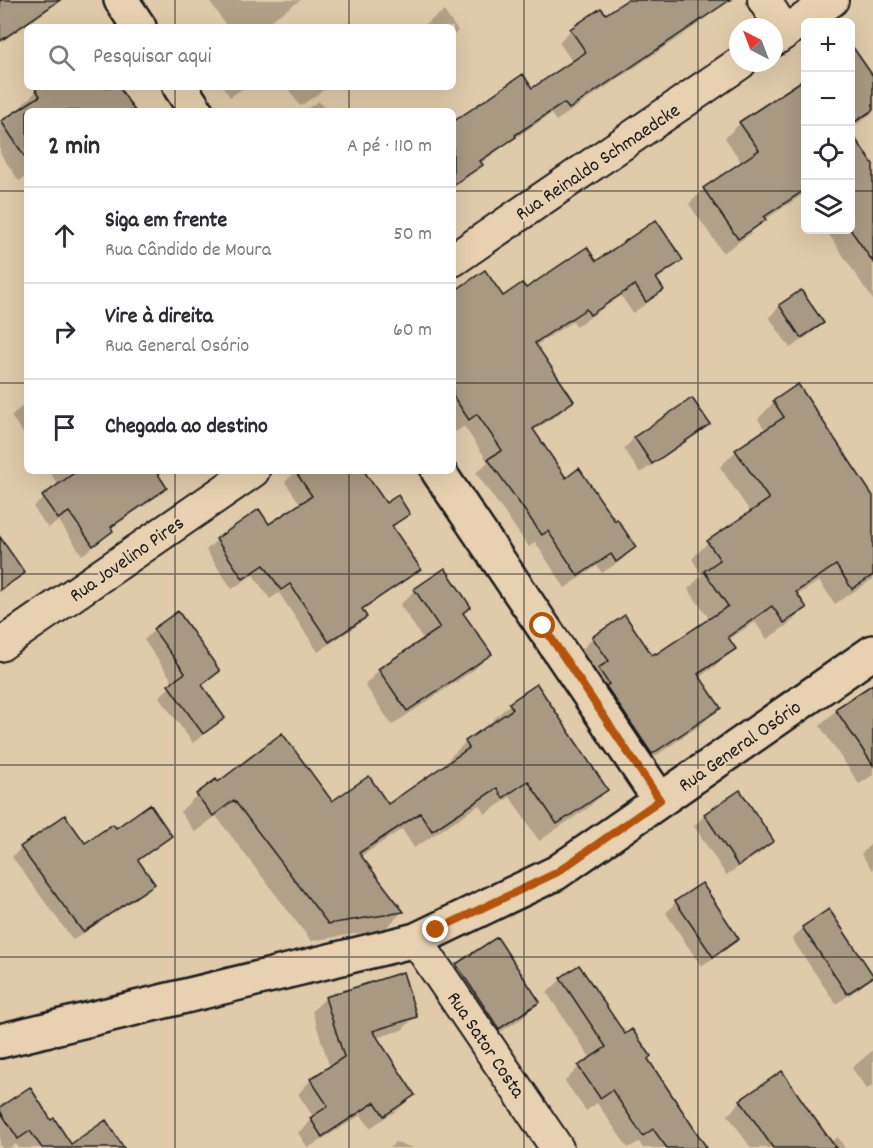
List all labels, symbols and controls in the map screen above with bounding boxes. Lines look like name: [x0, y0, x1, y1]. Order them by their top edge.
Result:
north arrow: [729, 18, 783, 72]
map controls: [801, 18, 855, 234]
button: +: [801, 18, 855, 72]
search box: [24, 24, 456, 90]
icon: search: [45, 41, 78, 74]
text: Pesquisar aqui: [93, 42, 212, 73]
button: −: [801, 72, 855, 126]
street label: Rua Reinaldo Schmaedcke: [511, 98, 687, 229]
button: locate: [801, 126, 855, 180]
text: 2 min: [48, 129, 100, 166]
text: A pé · 110 m: [347, 133, 432, 161]
button: layers: [801, 180, 855, 234]
text: Siga em frente: [105, 206, 227, 237]
icon: ahead: [48, 219, 81, 252]
text: 50 m: [394, 221, 432, 249]
text: Rua Cândido de Moura: [105, 237, 271, 265]
text: Vire à direita: [105, 302, 213, 333]
icon: right: [48, 315, 81, 348]
text: 60 m: [393, 317, 432, 345]
text: Rua General Osório: [105, 333, 249, 361]
icon: arrive: [48, 411, 81, 444]
text: Chegada ao destino: [105, 412, 268, 443]
street label: Rua Jovelino Pires: [65, 511, 191, 610]
route start: [529, 612, 555, 638]
street label: Rua General Osório: [674, 695, 808, 800]
route end: [422, 916, 448, 942]
street label: Rua Sator Costa: [439, 987, 531, 1105]

